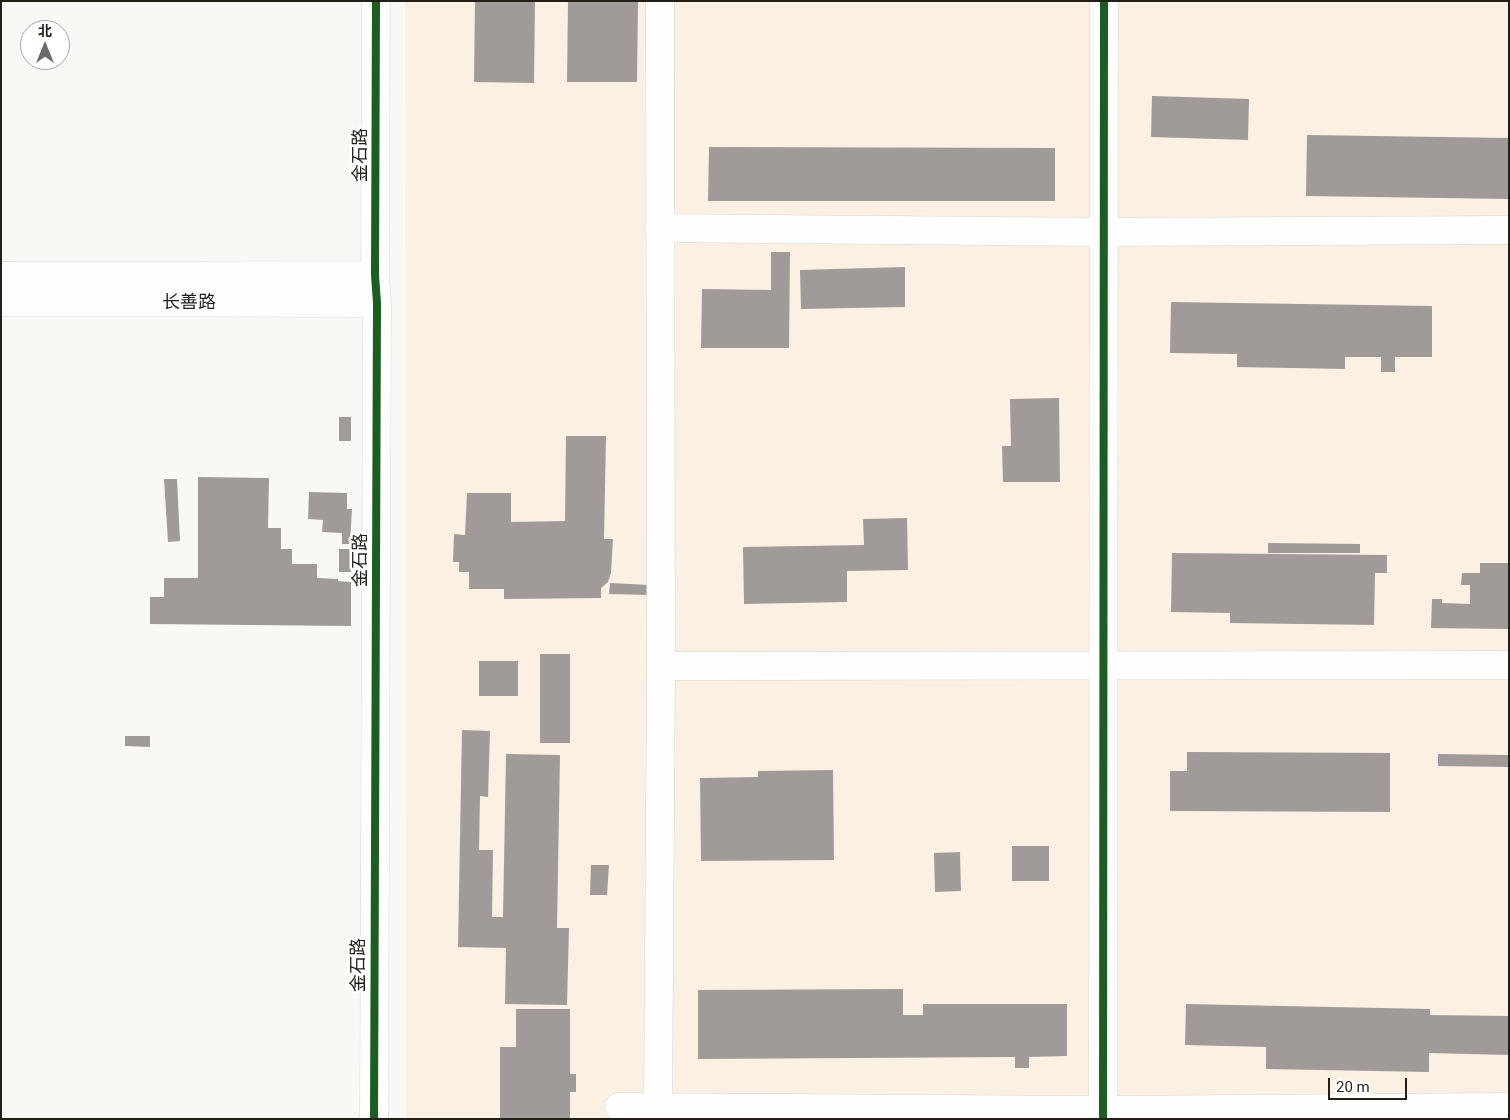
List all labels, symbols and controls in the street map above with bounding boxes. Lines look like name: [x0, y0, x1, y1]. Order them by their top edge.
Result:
north arrow: [20, 20, 70, 70]
text: 北: [38, 23, 52, 39]
street label: 金石路: [350, 128, 372, 182]
street label: 长善路: [162, 292, 216, 314]
street label: 金石路: [350, 533, 372, 587]
street label: 金石路: [348, 938, 370, 992]
scale bar: [1330, 1068, 1409, 1100]
text: 20 m: [1336, 1078, 1370, 1096]

